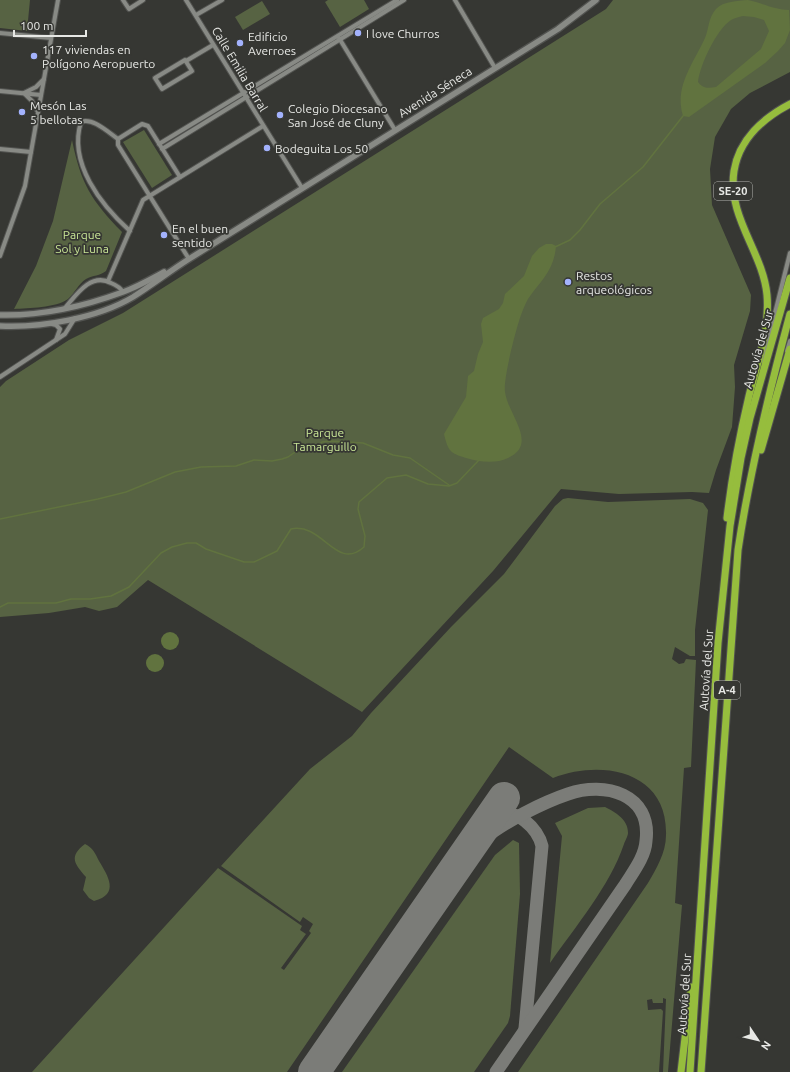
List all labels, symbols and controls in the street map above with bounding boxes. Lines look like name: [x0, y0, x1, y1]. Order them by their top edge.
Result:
scale bar: [14, 12, 86, 38]
text: 100 m: [20, 19, 53, 32]
street label: Calle Emilia Barral: [210, 24, 270, 114]
place label: I love Churros: [366, 27, 440, 40]
marker: I love Churros: [353, 28, 363, 38]
place label: Edificio Averroes: [248, 30, 296, 57]
marker: Edificio Averroes: [235, 38, 245, 48]
place label: 117 viviendas en Polígono Aeropuerto: [42, 43, 155, 70]
marker: 117 viviendas en Polígono Aeropuerto: [29, 51, 39, 61]
street label: Avenida Séneca: [396, 64, 474, 120]
place label: Mesón Las 5 bellotas: [30, 99, 86, 126]
place label: Colegio Diocesano San José de Cluny: [288, 102, 388, 129]
marker: Mesón Las 5 bellotas: [17, 107, 27, 117]
marker: Colegio Diocesano San José de Cluny: [275, 110, 285, 120]
place label: Bodeguita Los 50: [275, 142, 368, 155]
marker: Bodeguita Los 50: [262, 143, 272, 153]
road number: SE-20: [714, 182, 752, 200]
place label: En el buen sentido: [172, 222, 228, 249]
park label: Parque Sol y Luna: [55, 228, 109, 255]
marker: En el buen sentido: [159, 230, 169, 240]
place label: Restos arqueológicos: [576, 269, 652, 296]
marker: Restos arqueológicos: [563, 277, 573, 287]
street label: Autovía del Sur: [741, 308, 776, 390]
park label: Parque Tamarguillo: [293, 426, 357, 453]
street label: Autovía del Sur: [697, 629, 715, 711]
road number: A-4: [714, 681, 740, 699]
street label: Autovía del Sur: [675, 953, 693, 1035]
north arrow: [738, 1020, 778, 1060]
text: N: [759, 1039, 773, 1053]

